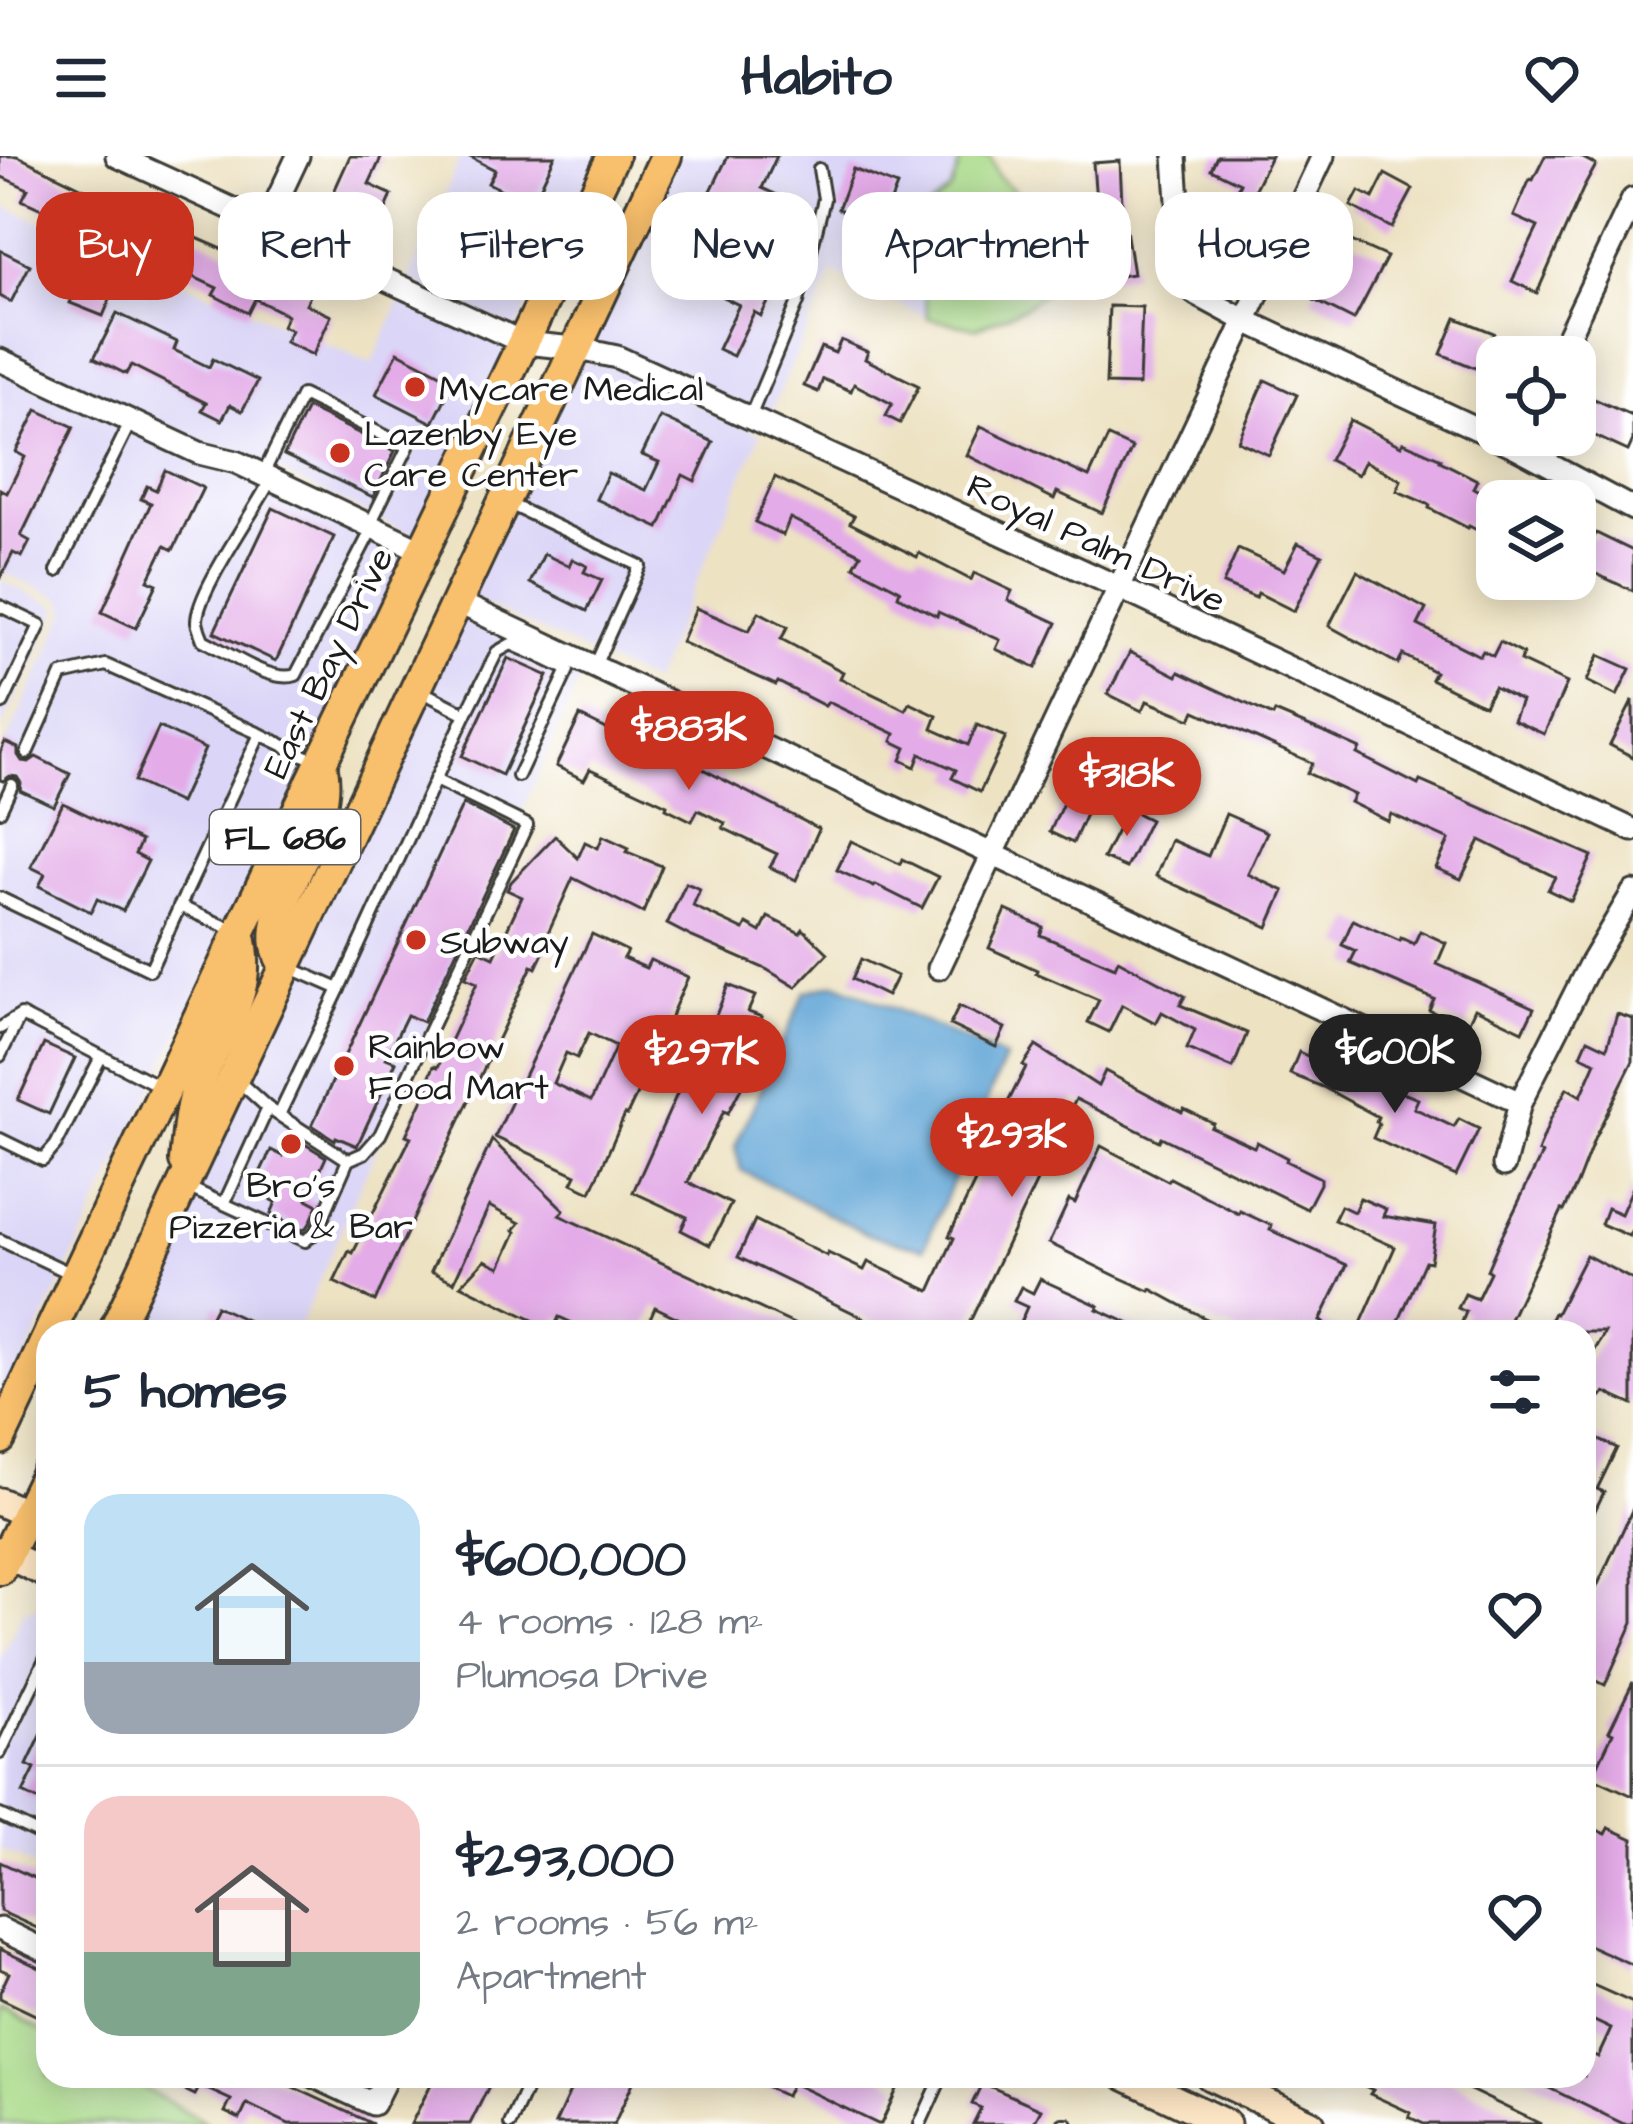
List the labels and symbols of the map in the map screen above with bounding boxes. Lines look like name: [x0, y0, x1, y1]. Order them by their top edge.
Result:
place label: Mycare Medical: [439, 364, 703, 415]
marker: Mycare Medical: [402, 374, 428, 400]
place label: Lazenby Eye Care Center: [364, 409, 579, 501]
marker: Lazenby Eye Care Center: [327, 440, 353, 466]
street label: Royal Palm Drive: [958, 462, 1234, 627]
street label: East Bay Drive: [251, 539, 407, 787]
pin: $883K: [605, 691, 773, 793]
pin: $318K: [1043, 737, 1211, 839]
road number: FL 686: [210, 810, 360, 864]
place label: Subway: [440, 917, 569, 968]
marker: Subway: [403, 927, 429, 953]
pin: $600K: [1311, 1014, 1479, 1116]
pin: $297K: [618, 1015, 786, 1117]
place label: Rainbow Food Mart: [368, 1022, 549, 1114]
marker: Rainbow Food Mart: [331, 1053, 357, 1079]
pin: $293K: [928, 1098, 1096, 1200]
marker: Bro's Pizzeria & Bar: [278, 1131, 304, 1157]
place label: Bro's Pizzeria & Bar: [169, 1161, 413, 1253]

